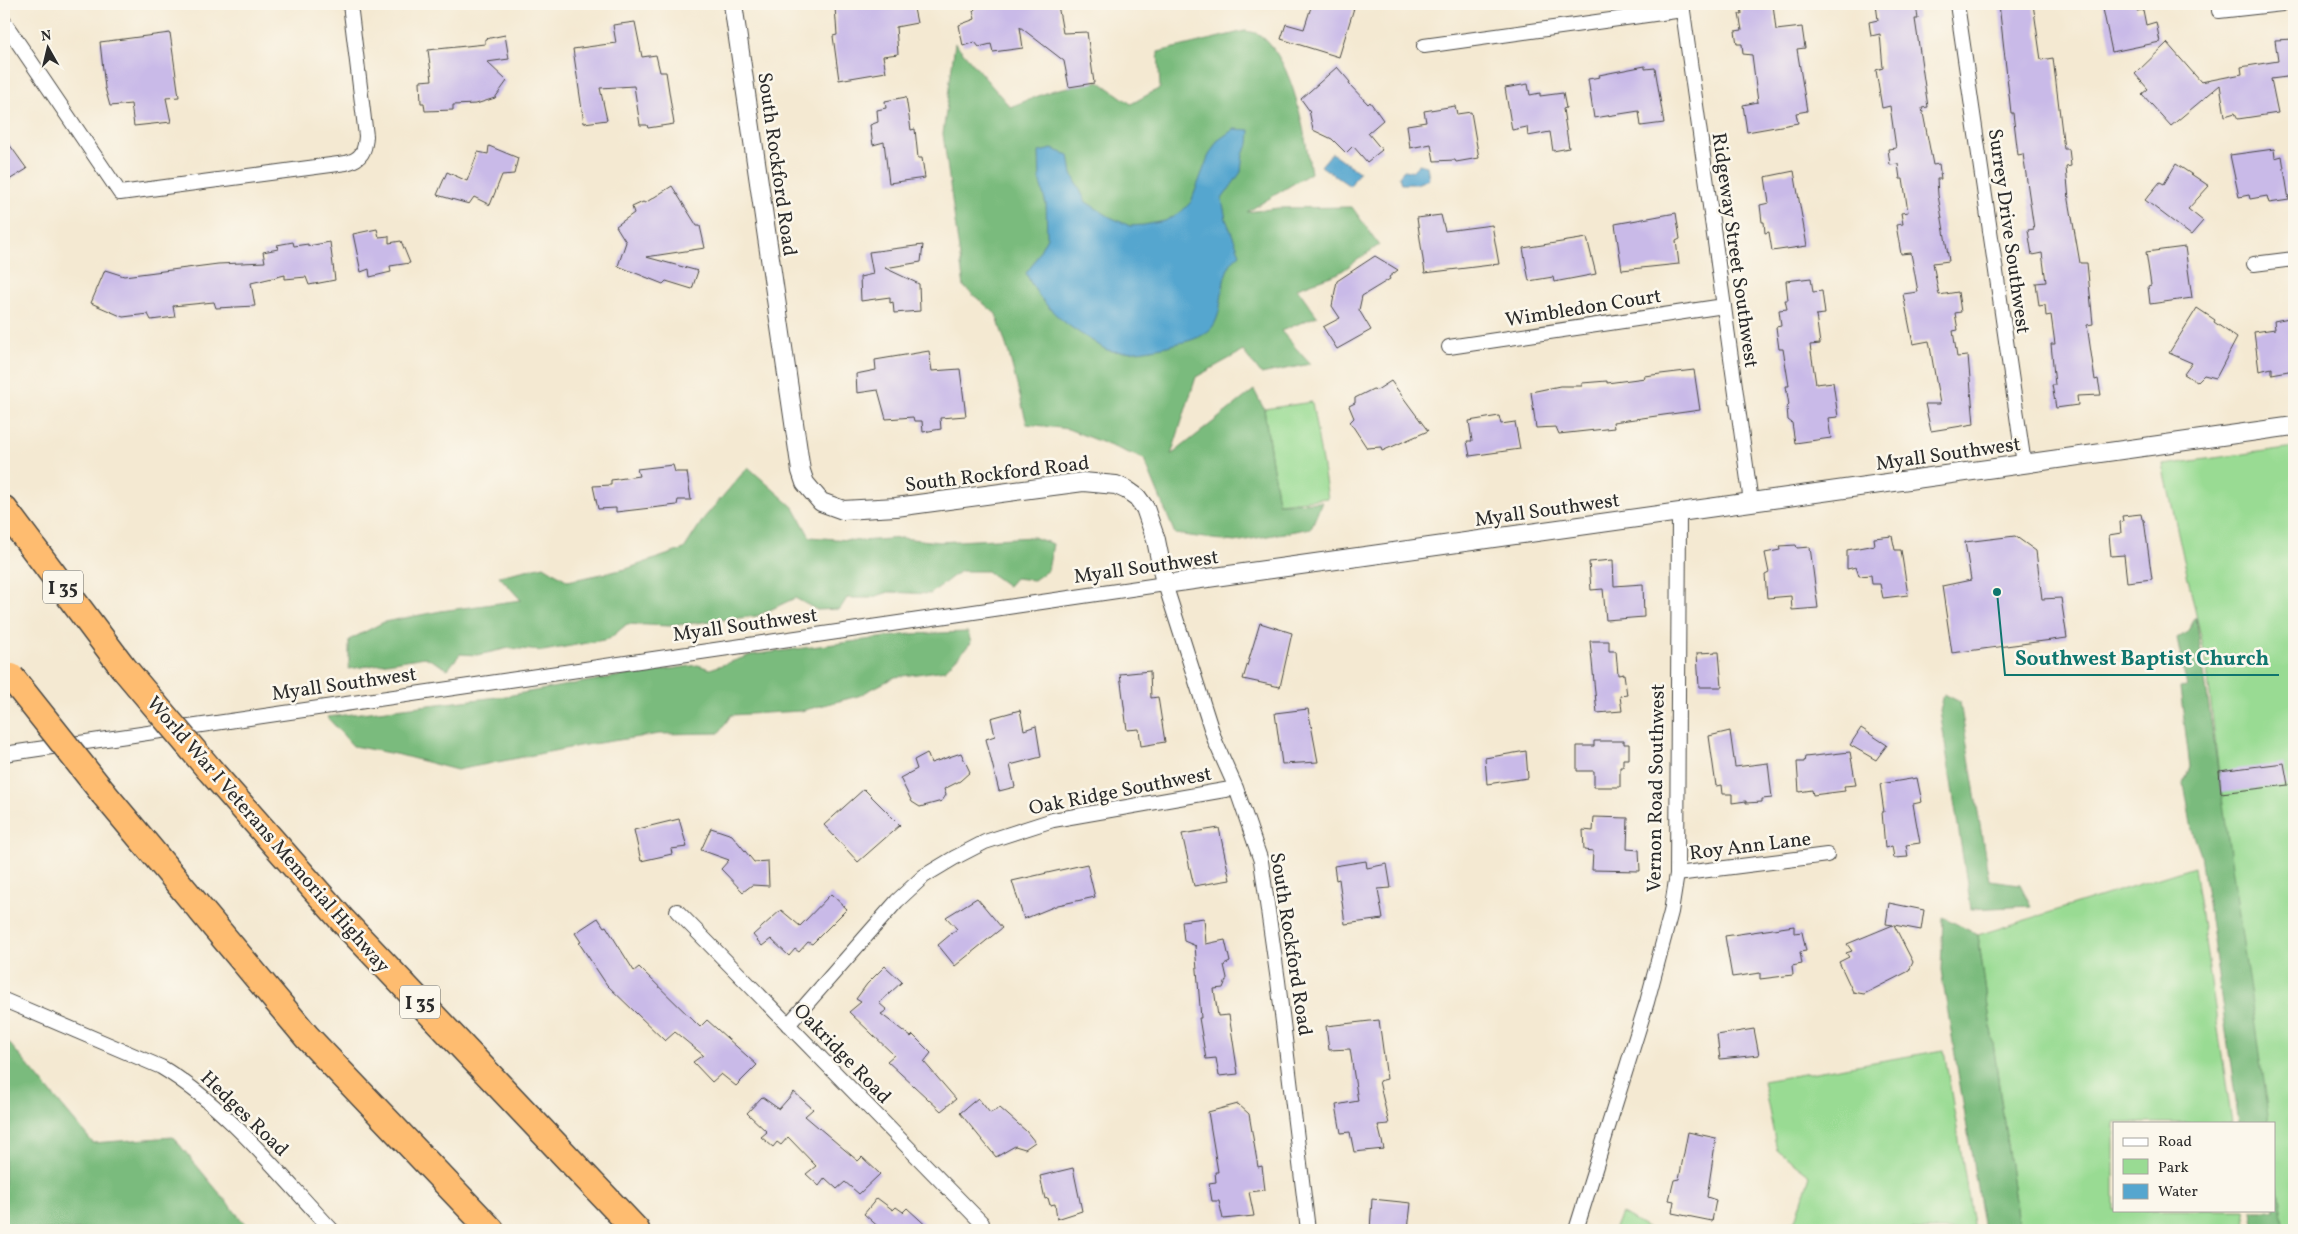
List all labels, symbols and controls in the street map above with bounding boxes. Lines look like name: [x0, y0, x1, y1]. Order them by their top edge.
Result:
north arrow: [22, 22, 72, 72]
text: N: [40, 26, 53, 47]
street label: South Rockford Road: [749, 70, 803, 258]
street label: Surrey Drive Southwest: [1980, 127, 2036, 336]
street label: Ridgeway Street Southwest: [1704, 131, 1764, 370]
street label: Wimbledon Court: [1503, 283, 1663, 335]
street label: Myall Southwest: [1874, 431, 2022, 479]
street label: South Rockford Road: [903, 450, 1091, 500]
street label: Myall Southwest: [1473, 487, 1621, 535]
street label: Myall Southwest: [1072, 544, 1220, 592]
road number: I 35: [43, 570, 83, 604]
street label: Myall Southwest: [671, 602, 819, 650]
callout: Southwest Baptist Church: [2005, 639, 2279, 675]
text: Southwest Baptist Church: [2015, 645, 2269, 674]
street label: Myall Southwest: [270, 661, 418, 709]
street label: Vernon Road Southwest: [1641, 683, 1673, 893]
street label: World War I Veterans Memorial Highway: [139, 691, 396, 980]
street label: Oak Ridge Southwest: [1027, 761, 1214, 823]
street label: Roy Ann Lane: [1688, 826, 1813, 868]
street label: South Rockford Road: [1262, 851, 1318, 1038]
road number: I 35: [400, 986, 440, 1019]
street label: Oakridge Road: [786, 998, 897, 1111]
street label: Hedges Road: [193, 1065, 294, 1164]
legend: [2113, 1122, 2276, 1212]
text: Road: [2158, 1132, 2192, 1153]
text: Park: [2158, 1158, 2189, 1179]
text: Water: [2158, 1182, 2198, 1203]

